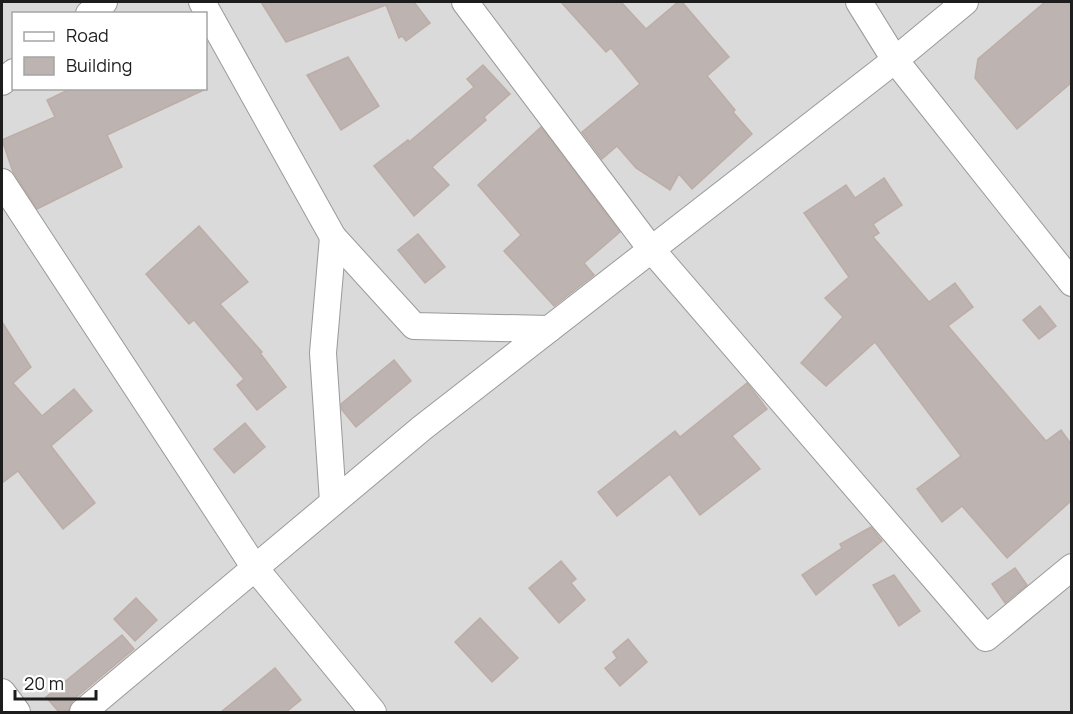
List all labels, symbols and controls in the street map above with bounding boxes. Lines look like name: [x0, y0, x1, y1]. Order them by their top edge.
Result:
legend: [12, 12, 207, 90]
text: Road: [66, 23, 109, 47]
text: Building: [66, 53, 132, 77]
scale bar: [15, 663, 96, 701]
text: 20 m: [24, 671, 64, 695]

